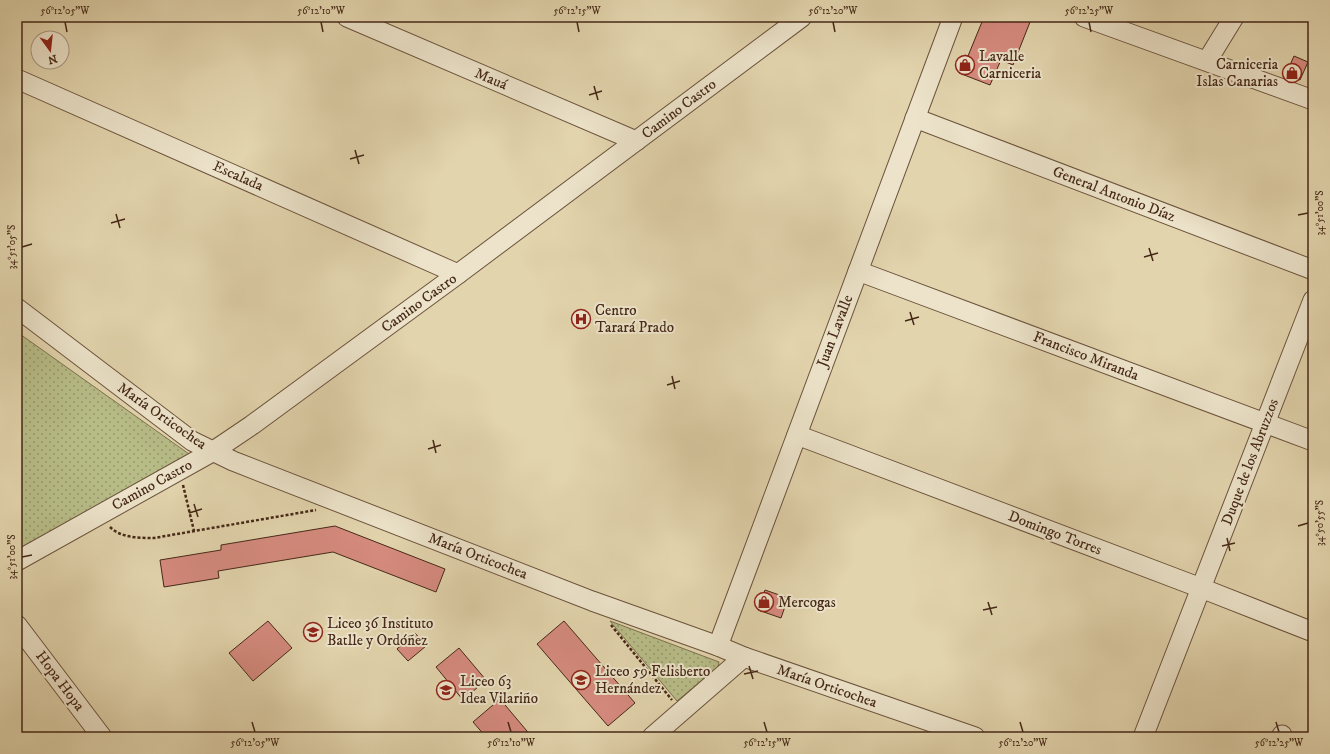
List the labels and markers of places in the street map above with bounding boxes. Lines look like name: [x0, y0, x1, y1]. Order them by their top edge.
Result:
place label: Lavalle Carniceria: [979, 47, 1042, 83]
shop icon: Lavalle Carniceria: [954, 54, 976, 76]
place label: Carniceria Islas Canarias: [1196, 55, 1279, 91]
shop icon: Carniceria Islas Canarias: [1281, 62, 1303, 84]
place label: Centro Tarará Prado: [595, 301, 674, 337]
hospital icon: Centro Tarará Prado: [570, 308, 592, 330]
shop icon: Mercogas: [753, 591, 775, 613]
place label: Mercogas: [778, 593, 836, 612]
place label: Liceo 36 Instituto Batlle y Ordóñez: [327, 614, 433, 650]
school or university icon: Liceo 36 Instituto Batlle y Ordóñez: [302, 621, 324, 643]
place label: Liceo 59 Felisberto Hernández: [595, 662, 710, 698]
school or university icon: Liceo 59 Felisberto Hernández: [570, 669, 592, 691]
place label: Liceo 63 Idea Vilariño: [460, 672, 538, 708]
school or university icon: Liceo 63 Idea Vilariño: [435, 679, 457, 701]

